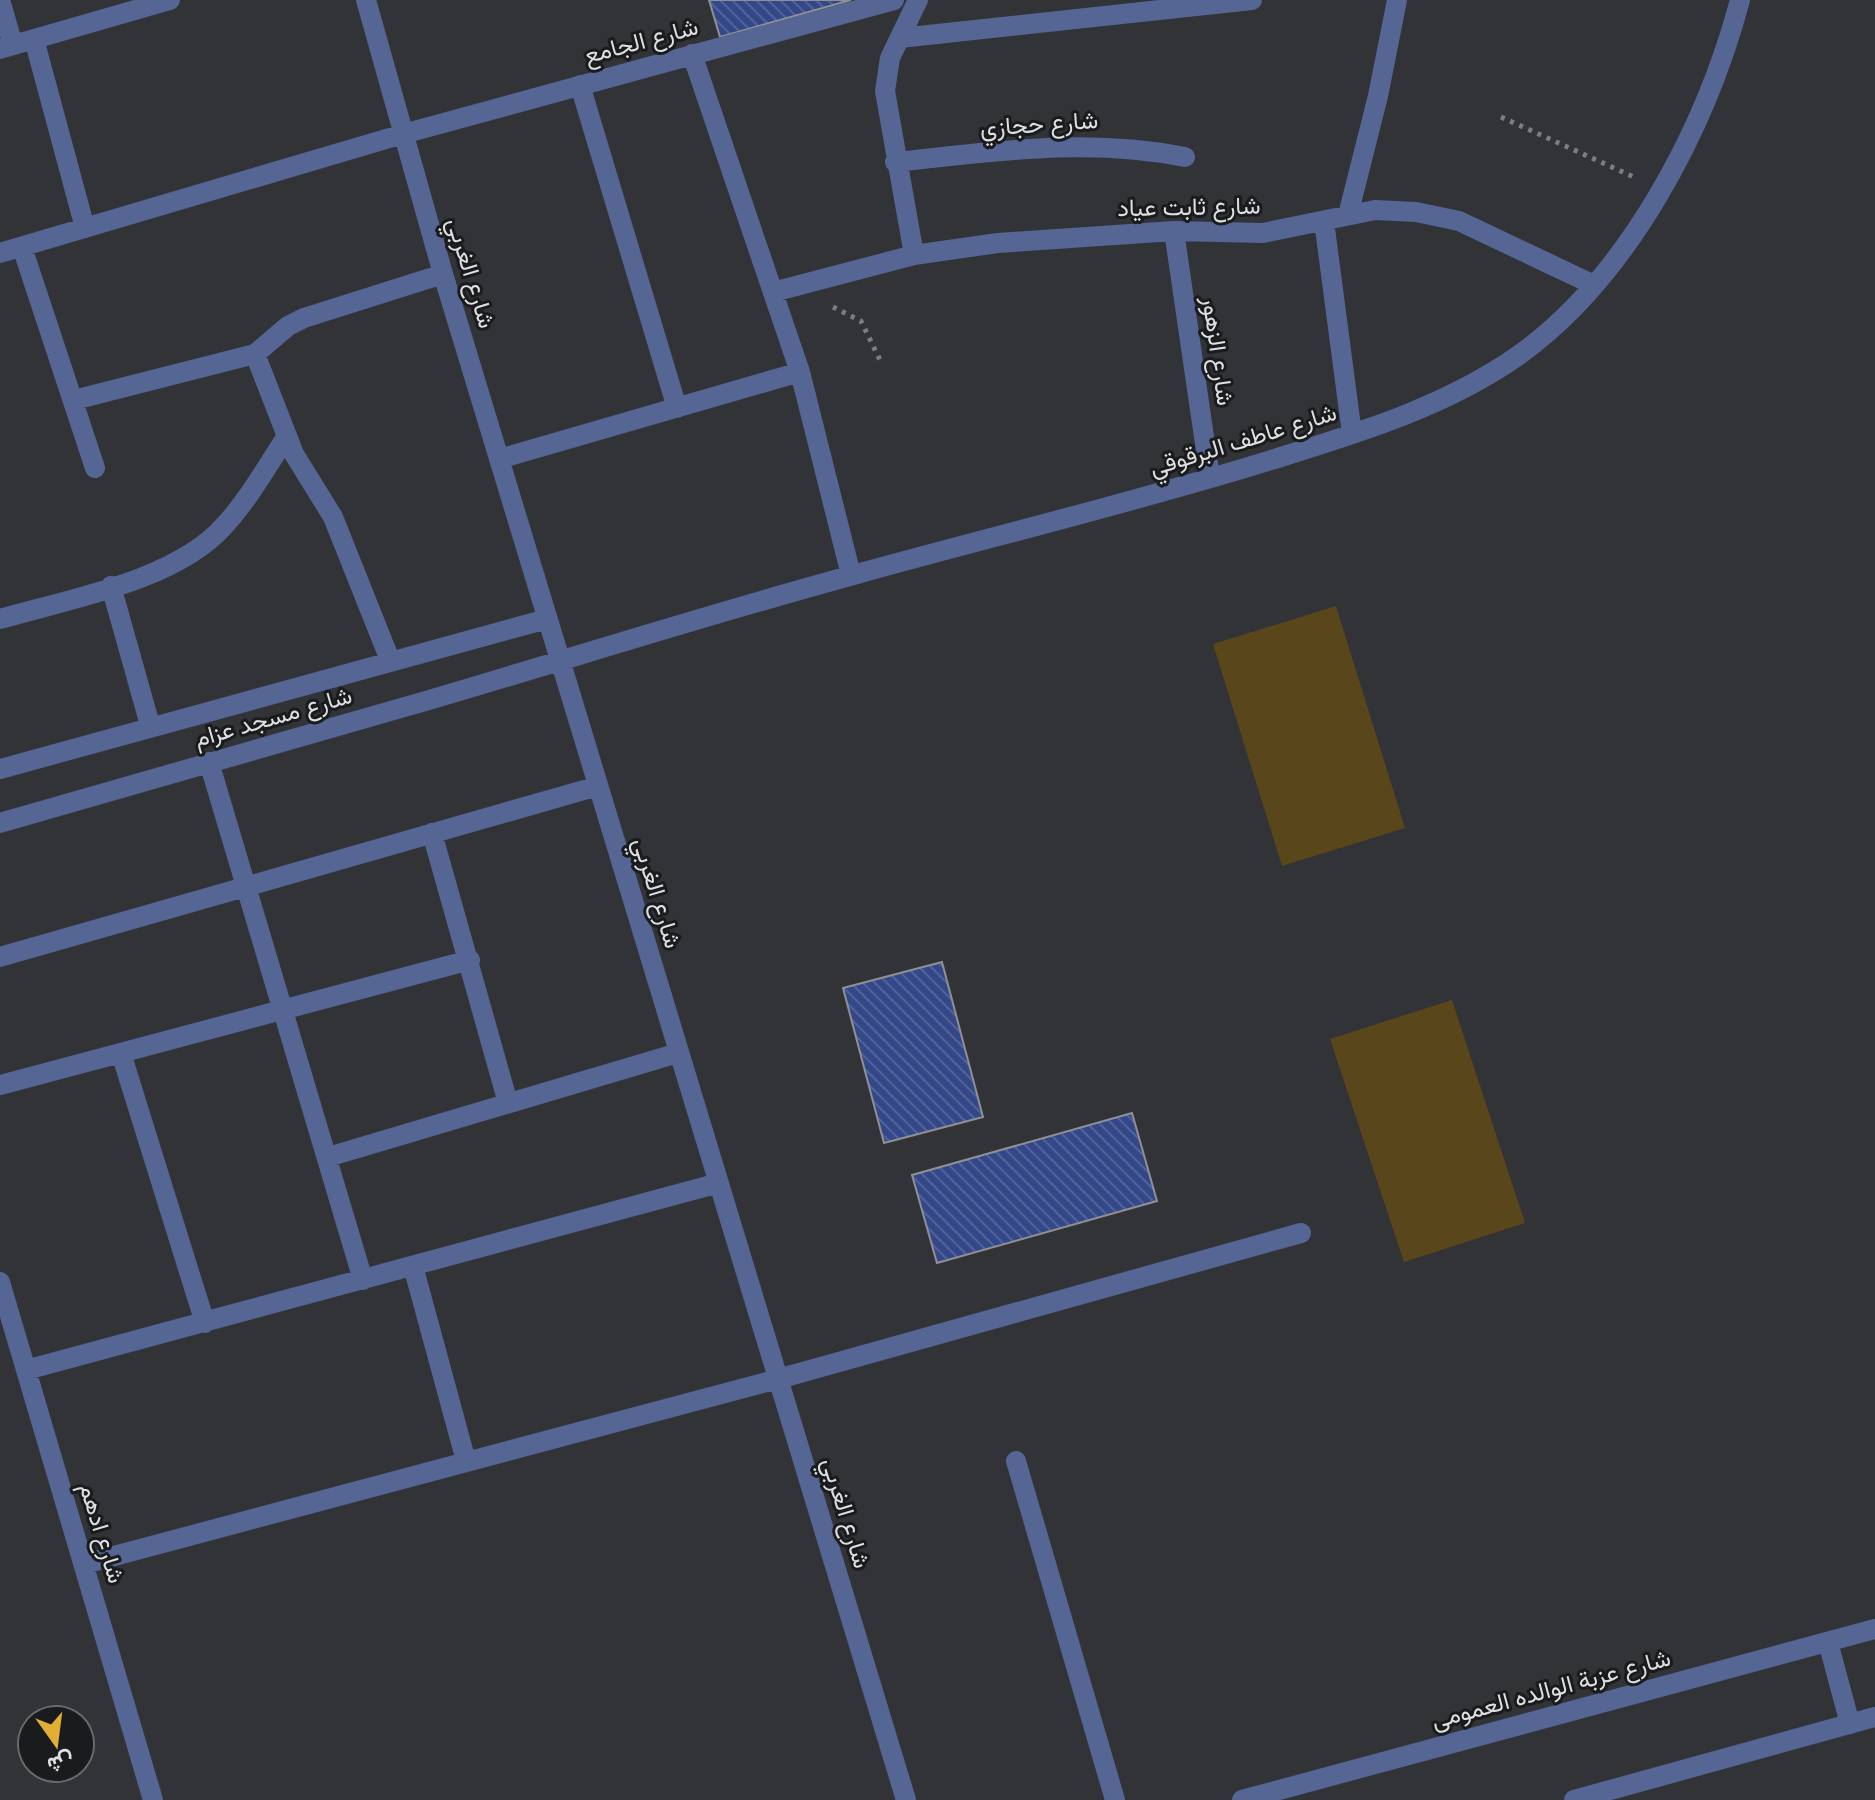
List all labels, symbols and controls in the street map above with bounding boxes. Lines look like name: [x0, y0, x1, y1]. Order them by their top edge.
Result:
street label: شارع الجامع: [580, 10, 702, 73]
street label: شارع حجازي: [979, 104, 1099, 147]
street label: شارع ثابت عياد: [1117, 190, 1261, 224]
street label: شارع الغربي: [436, 214, 503, 333]
street label: شارع الزهور: [1194, 293, 1241, 408]
street label: شارع عاطف البرقوقي: [1146, 396, 1341, 487]
street label: شارع مسجد عزام: [190, 679, 356, 755]
street label: شارع الغربي: [622, 834, 689, 953]
street label: شارع الغربي: [811, 1454, 878, 1573]
street label: شارع ادهم: [72, 1479, 132, 1587]
street label: شارع عزبة الوالده العمومى: [1428, 1642, 1674, 1736]
north arrow: [16, 1704, 96, 1784]
text: ش: [45, 1747, 77, 1780]

